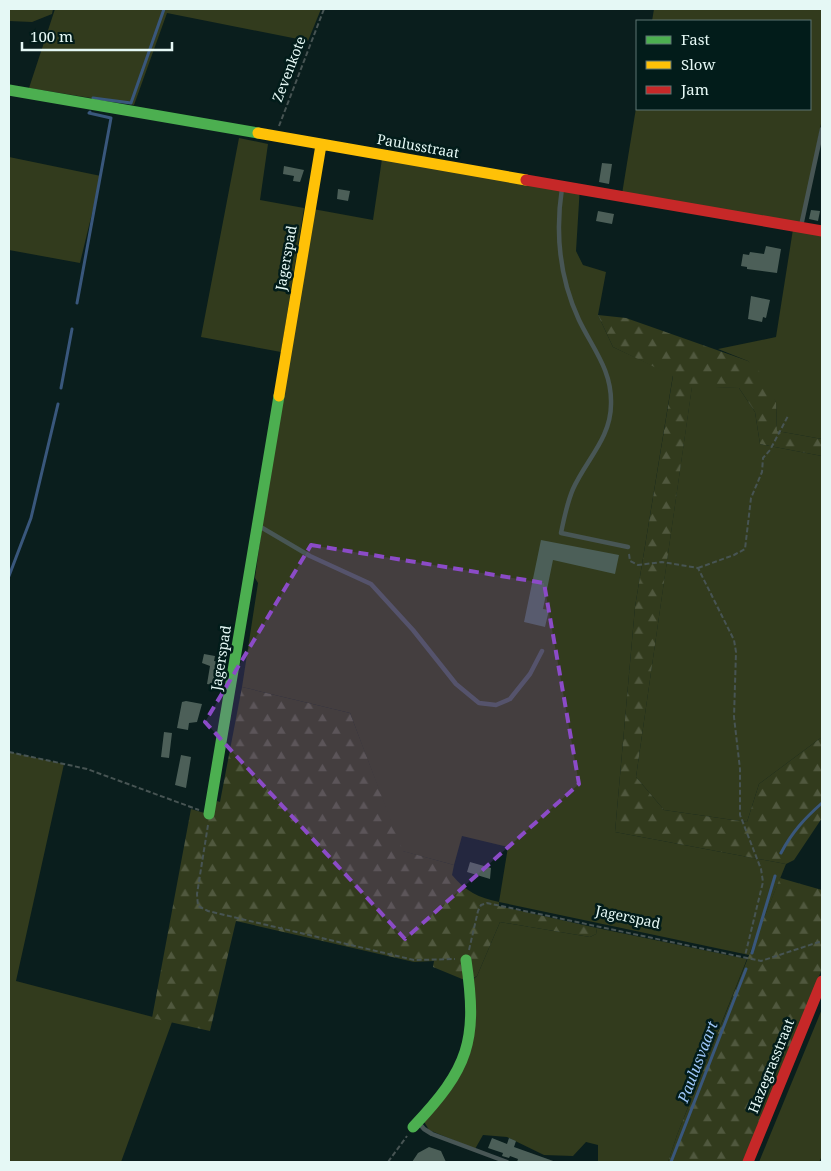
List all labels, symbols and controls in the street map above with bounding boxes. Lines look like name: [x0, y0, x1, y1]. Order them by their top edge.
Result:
scale bar: [22, 20, 172, 52]
legend: [636, 20, 811, 110]
text: 100 m: [30, 26, 73, 46]
text: Fast: [681, 29, 710, 49]
street label: Zevenkote: [267, 33, 310, 104]
text: Slow: [681, 54, 715, 74]
text: Jam: [680, 79, 709, 99]
street label: Paulusstraat: [376, 129, 461, 162]
street label: Jagerspad: [270, 223, 301, 293]
street label: Jagerspad: [206, 624, 235, 693]
street label: Jagerspad: [593, 900, 663, 933]
street label: Hazegrasstraat: [743, 1016, 798, 1116]
water label: Paulusvaart: [672, 1018, 722, 1106]

